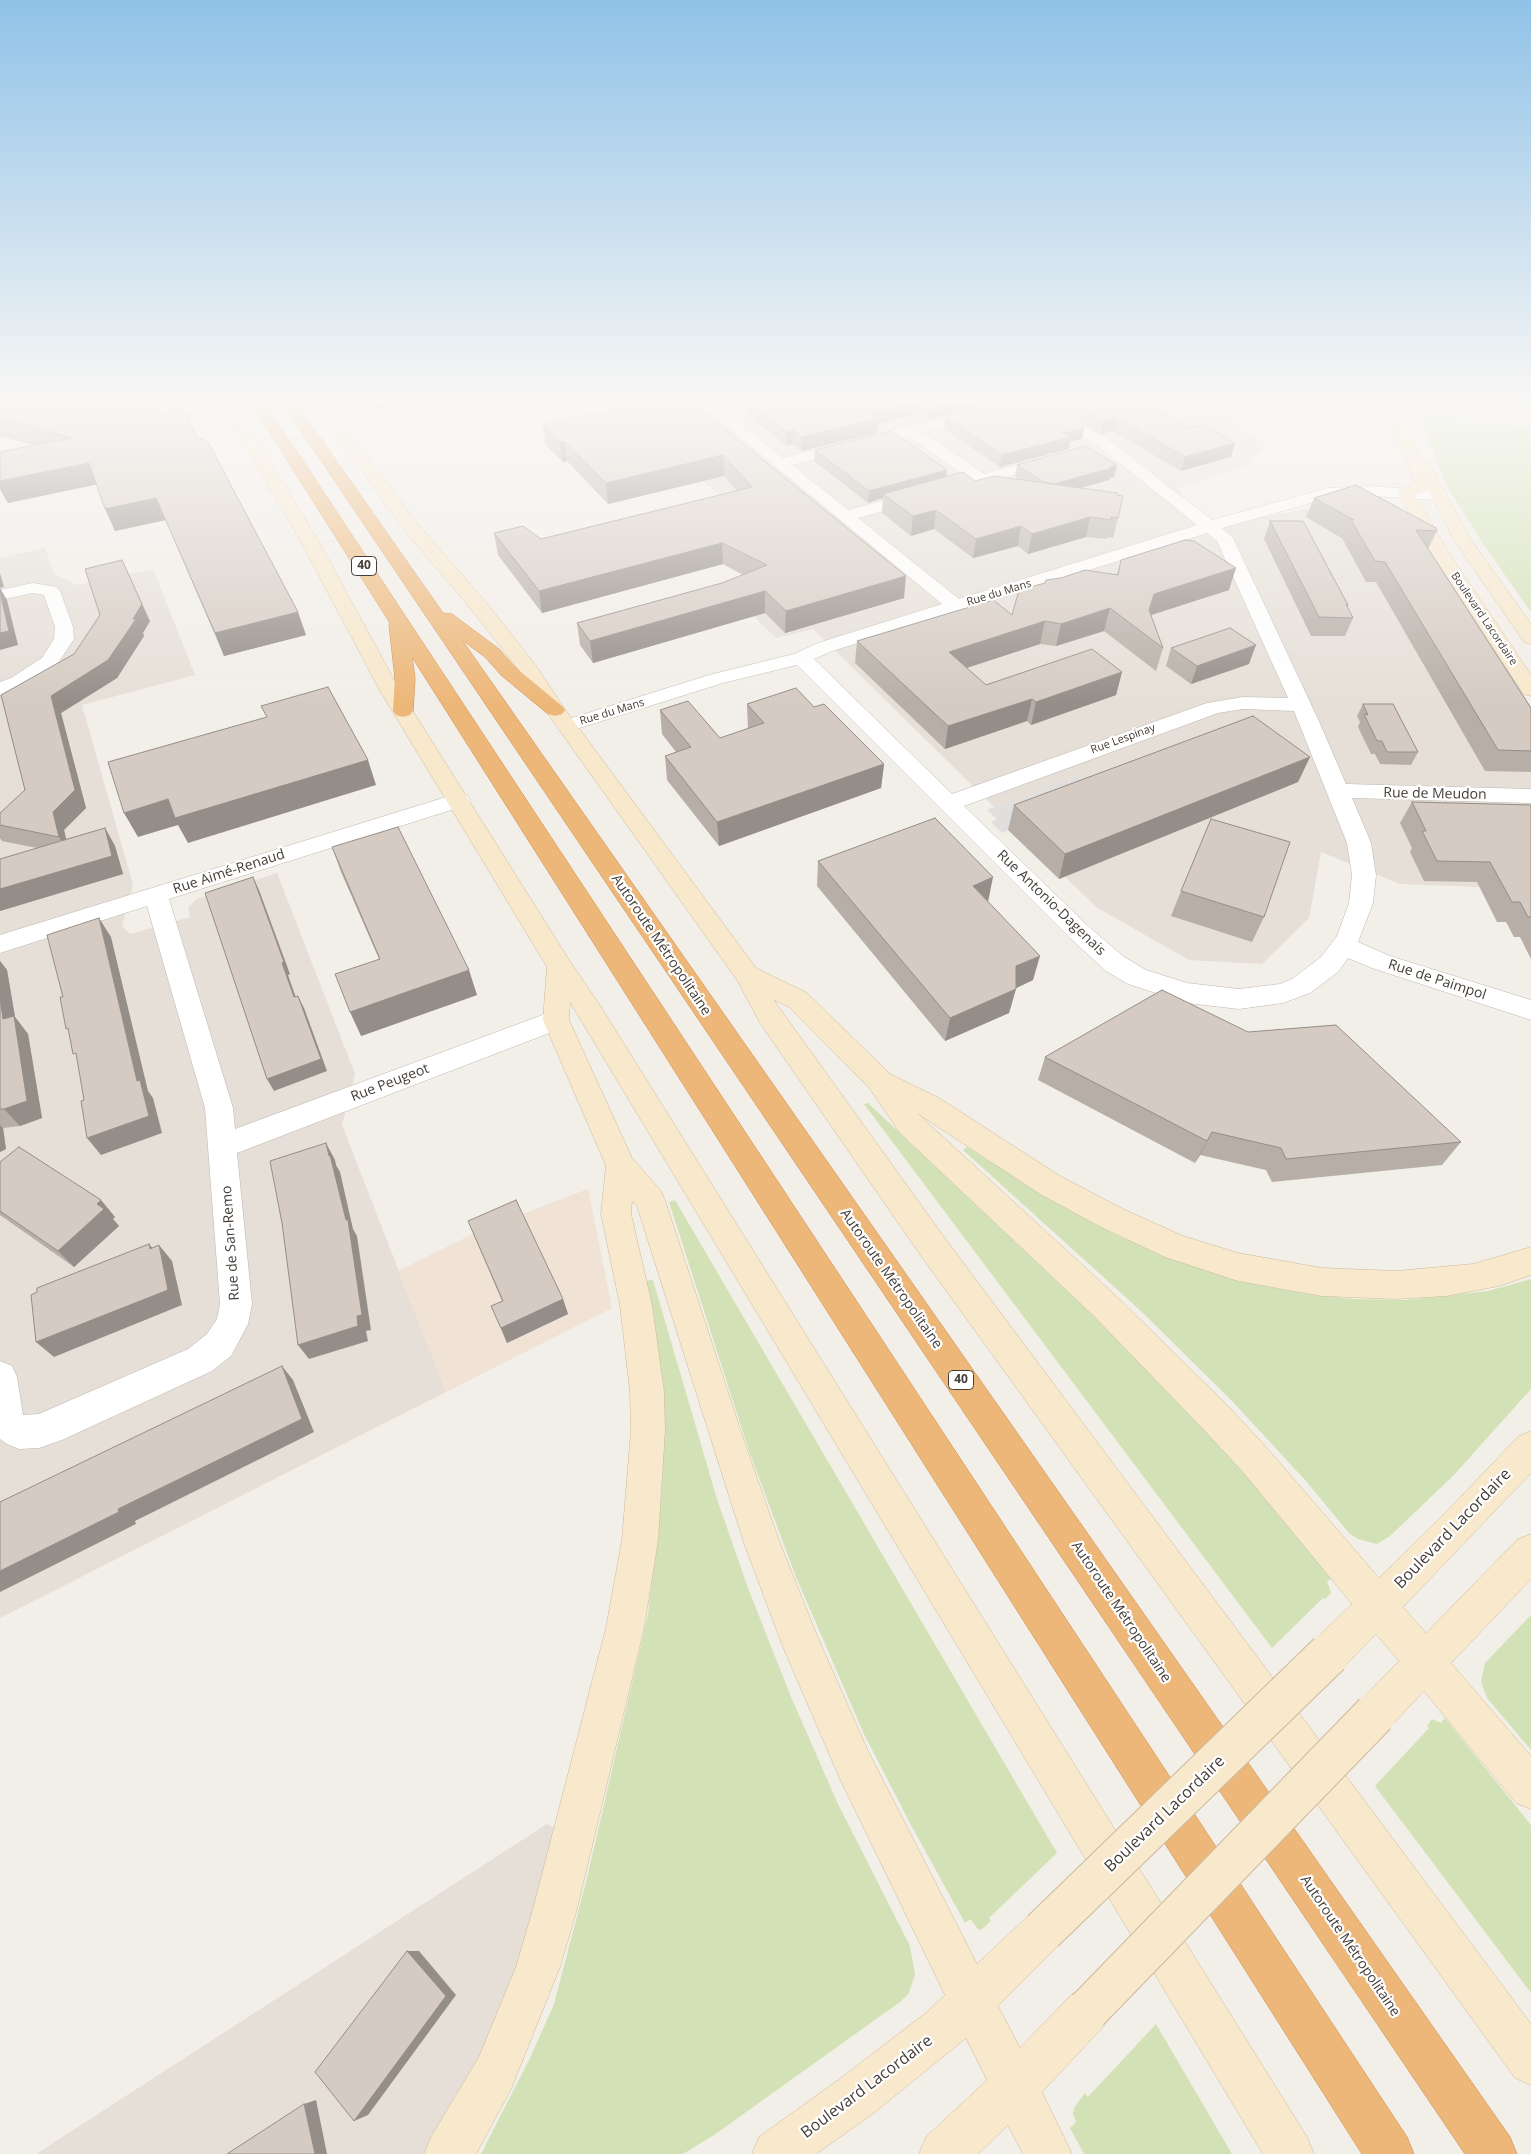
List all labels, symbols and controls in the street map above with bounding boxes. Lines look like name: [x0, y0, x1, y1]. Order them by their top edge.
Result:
road number: 40: [352, 556, 376, 576]
street label: Boulevard Lacordaire: [1448, 570, 1520, 668]
street label: Rue du Mans: [965, 577, 1033, 609]
street label: Rue du Mans: [578, 696, 646, 728]
street label: Rue Lespinay: [1089, 721, 1157, 757]
street label: Rue de Meudon: [1383, 785, 1487, 803]
street label: Rue Aimé-Renaud: [171, 846, 287, 898]
street label: Rue Antonio-Dagenais: [993, 847, 1109, 959]
street label: Autoroute Métropolitaine: [607, 871, 715, 1019]
street label: Rue de Paimpol: [1386, 956, 1488, 1004]
street label: Rue Peugeot: [348, 1060, 432, 1106]
street label: Rue de San-Remo: [219, 1185, 243, 1301]
street label: Autoroute Métropolitaine: [836, 1206, 946, 1352]
road number: 40: [948, 1370, 974, 1390]
street label: Boulevard Lacordaire: [1391, 1465, 1515, 1593]
street label: Autoroute Métropolitaine: [1067, 1538, 1175, 1686]
street label: Boulevard Lacordaire: [1101, 1752, 1229, 1876]
street label: Autoroute Métropolitaine: [1296, 1872, 1404, 2020]
street label: Boulevard Lacordaire: [798, 2031, 936, 2143]

